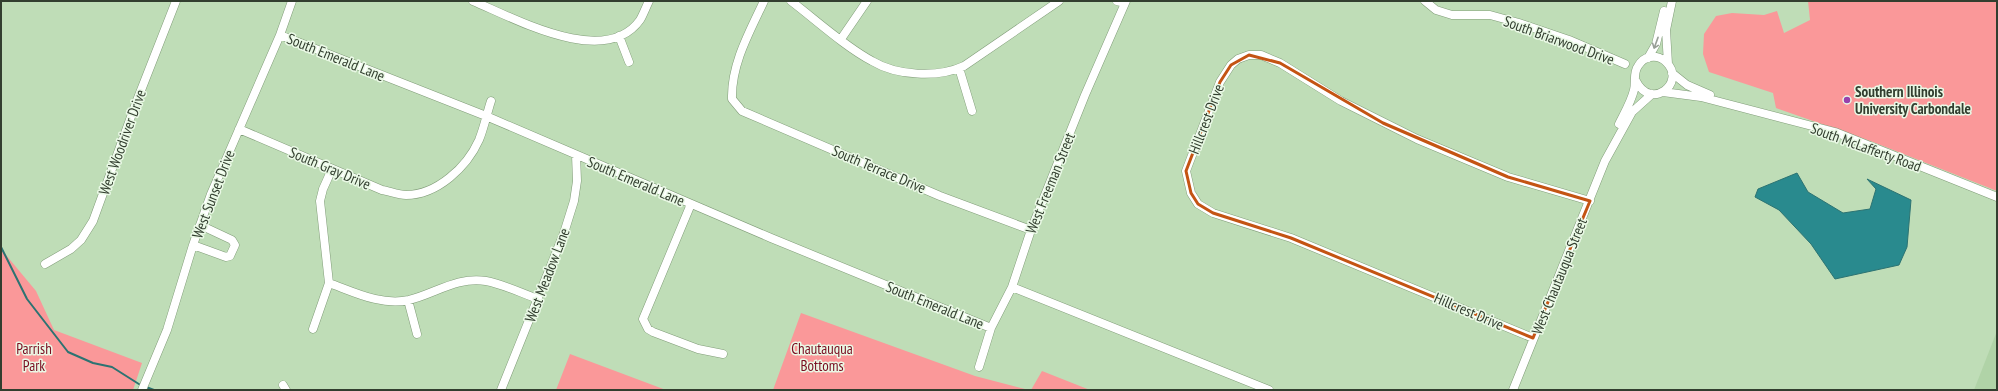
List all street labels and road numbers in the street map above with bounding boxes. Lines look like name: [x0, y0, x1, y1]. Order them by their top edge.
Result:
street label: South Briarwood Drive: [1501, 11, 1617, 69]
street label: South Emerald Lane: [284, 29, 388, 85]
street label: Hillcrest Drive: [1184, 81, 1228, 157]
street label: West Woodriver Drive: [94, 87, 150, 197]
street label: South McLafferty Road: [1808, 118, 1924, 176]
street label: West Freeman Street: [1021, 130, 1079, 236]
street label: South Terrace Drive: [829, 141, 929, 197]
street label: South Gray Drive: [286, 142, 374, 194]
street label: West Sunset Drive: [187, 147, 239, 241]
street label: South Emerald Lane: [585, 152, 687, 210]
street label: West Chautauqua Street: [1527, 215, 1591, 337]
street label: West Meadow Lane: [520, 225, 574, 325]
street label: South Emerald Lane: [883, 277, 987, 333]
street label: Hillcrest Drive: [1431, 288, 1507, 334]

